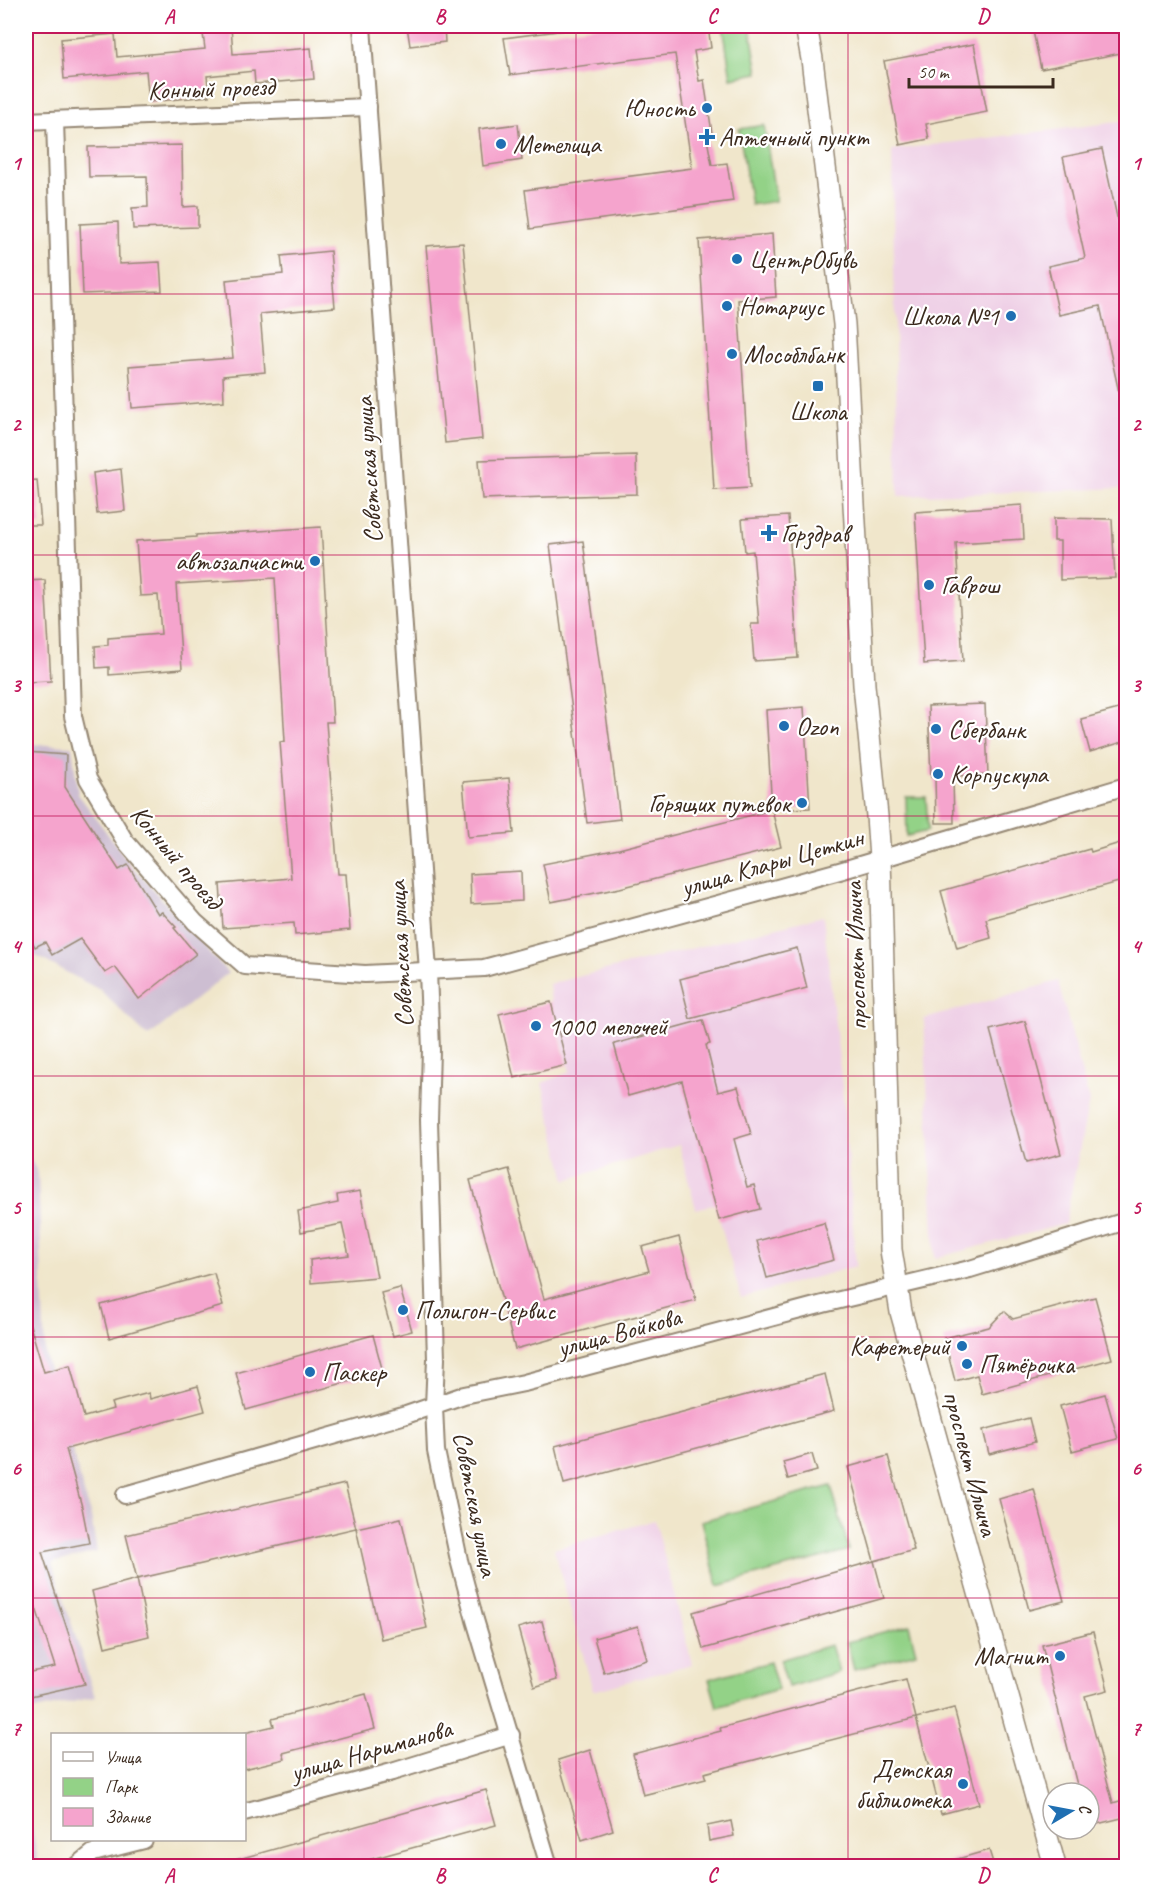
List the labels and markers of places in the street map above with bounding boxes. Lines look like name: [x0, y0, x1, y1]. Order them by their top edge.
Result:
place label: Юность: [624, 92, 697, 125]
marker: Юность: [700, 101, 714, 115]
place label: Аптечный пункт: [719, 121, 870, 154]
place label: Метелица: [513, 128, 602, 161]
marker: Аптечный пункт: [700, 130, 714, 144]
marker: Метелица: [494, 137, 508, 151]
place label: ЦентрОбувь: [749, 243, 858, 276]
marker: ЦентрОбувь: [730, 252, 744, 266]
place label: Нотариус: [739, 290, 825, 323]
marker: Нотариус: [720, 299, 734, 313]
place label: Школа №1: [902, 300, 1000, 333]
marker: Школа №1: [1004, 309, 1018, 323]
place label: Мособлбанк: [744, 338, 846, 371]
marker: Мособлбанк: [725, 347, 739, 361]
marker: Школа: [811, 379, 825, 393]
place label: Школа: [789, 395, 848, 428]
place label: Горздрав: [781, 517, 853, 550]
marker: Горздрав: [762, 526, 776, 540]
place label: автозапчасти: [175, 545, 304, 578]
marker: автозапчасти: [308, 554, 322, 568]
place label: Гаврош: [941, 569, 1001, 602]
marker: Гаврош: [922, 578, 936, 592]
place label: Ozon: [796, 710, 839, 743]
place label: Сбербанк: [948, 713, 1028, 746]
marker: Ozon: [777, 719, 791, 733]
marker: Сбербанк: [929, 722, 943, 736]
place label: Корпускула: [950, 758, 1049, 791]
marker: Корпускула: [931, 767, 945, 781]
place label: Горящих путевок: [649, 787, 792, 820]
marker: Горящих путевок: [795, 796, 809, 810]
place label: 1000 мелочей: [548, 1010, 670, 1043]
marker: 1000 мелочей: [529, 1019, 543, 1033]
place label: Полигон-Сервис: [415, 1294, 557, 1327]
marker: Полигон-Сервис: [396, 1303, 410, 1317]
place label: Кафетерий: [850, 1330, 952, 1363]
marker: Кафетерий: [955, 1339, 969, 1353]
place label: Пятёрочка: [979, 1348, 1076, 1381]
place label: Паскер: [322, 1356, 388, 1389]
marker: Пятёрочка: [960, 1357, 974, 1371]
marker: Паскер: [303, 1365, 317, 1379]
place label: Магнит: [974, 1640, 1049, 1673]
marker: Магнит: [1053, 1649, 1067, 1663]
place label: Детская библиотека: [856, 1753, 953, 1816]
marker: Детская библиотека: [956, 1777, 970, 1791]

